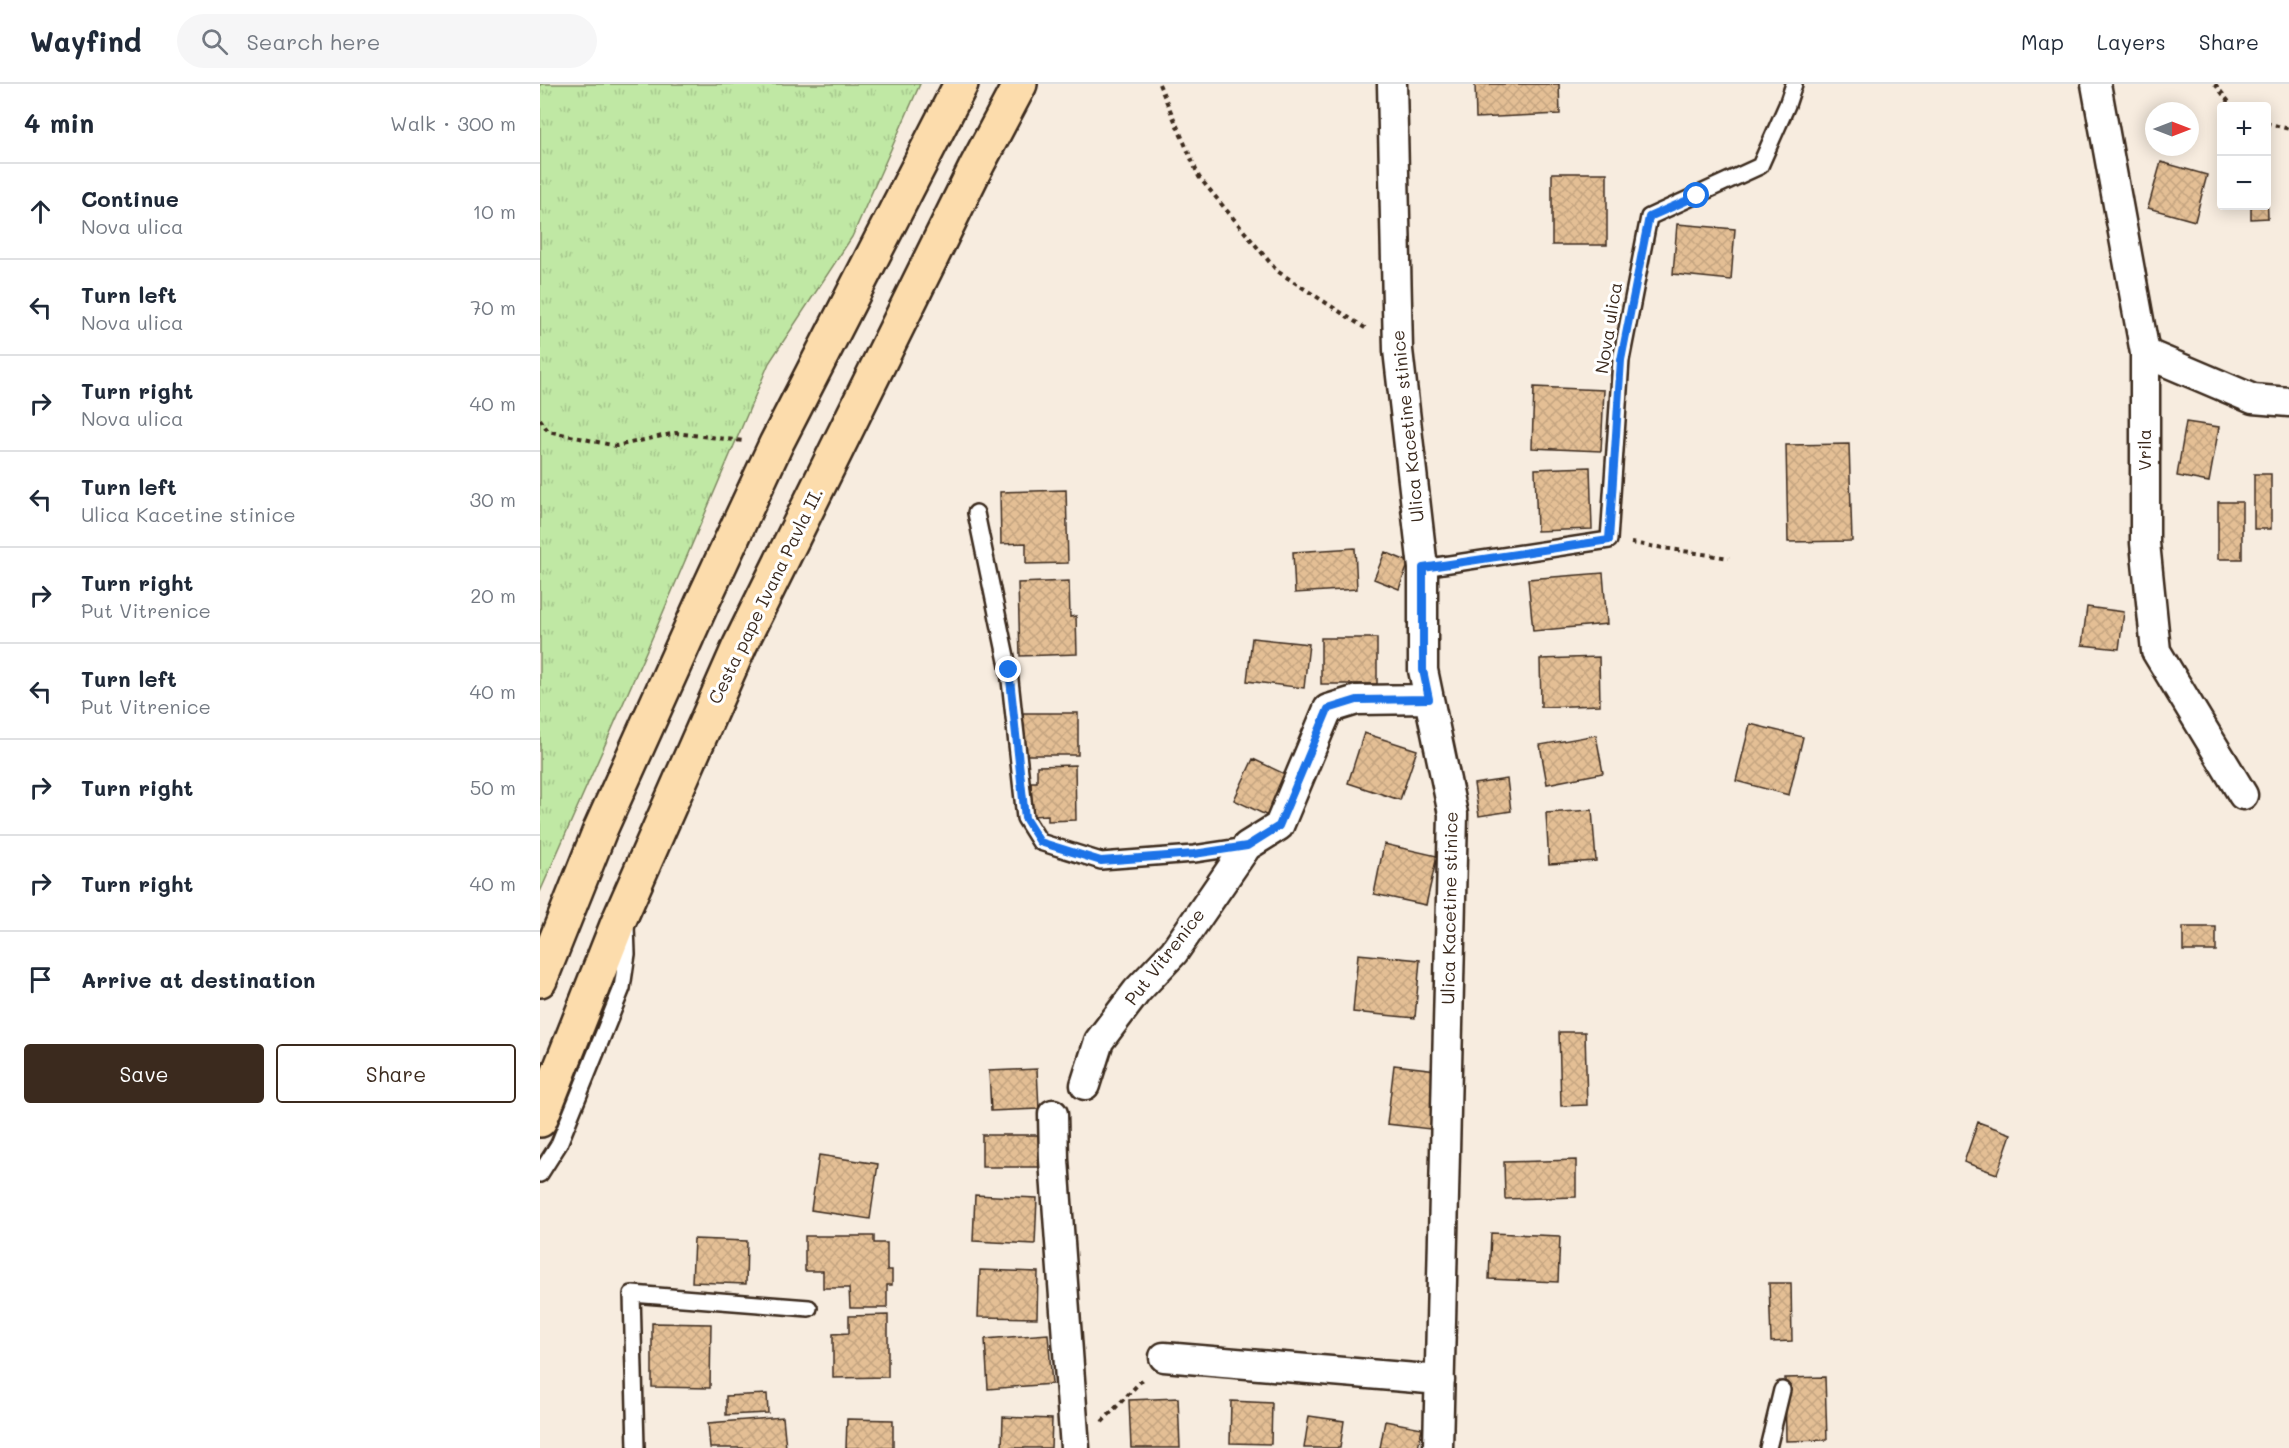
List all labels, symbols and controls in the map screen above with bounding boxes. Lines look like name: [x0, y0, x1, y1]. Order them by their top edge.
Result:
search box: [177, 14, 597, 68]
text: Wayfind: [30, 23, 141, 59]
icon: search: [198, 25, 231, 58]
text: Search here: [246, 27, 380, 56]
text: Map: [2021, 28, 2064, 55]
text: Layers: [2097, 28, 2166, 55]
text: Share: [2199, 28, 2259, 55]
north arrow: [2145, 102, 2199, 156]
map controls: [2217, 102, 2271, 210]
button: +: [2217, 102, 2271, 156]
text: 4 min: [24, 106, 94, 140]
text: Walk · 300 m: [390, 110, 516, 136]
button: −: [2217, 156, 2271, 210]
route start: [1683, 182, 1709, 208]
text: Continue: [81, 184, 179, 213]
icon: ahead: [24, 195, 57, 228]
text: 10 m: [472, 198, 516, 224]
text: Nova ulica: [81, 213, 183, 239]
text: Turn left: [81, 280, 177, 309]
street label: Nova ulica: [1589, 280, 1627, 375]
icon: left: [24, 291, 57, 324]
text: 70 m: [470, 294, 516, 320]
text: Nova ulica: [81, 309, 183, 335]
street label: Ulica Kacetine stinice: [1385, 329, 1429, 523]
text: Turn right: [81, 376, 193, 405]
icon: right: [24, 387, 57, 420]
text: 40 m: [470, 390, 516, 416]
text: Nova ulica: [81, 405, 183, 431]
street label: Vrila: [2132, 429, 2156, 471]
text: Turn left: [81, 472, 177, 501]
icon: left: [24, 483, 57, 516]
street label: Cesta pape Ivana Pavla II.: [702, 483, 828, 708]
text: 30 m: [470, 486, 516, 512]
text: Ulica Kacetine stinice: [81, 501, 296, 527]
text: Turn right: [81, 568, 193, 597]
icon: right: [24, 579, 57, 612]
text: 20 m: [470, 582, 516, 608]
text: Put Vitrenice: [81, 597, 211, 623]
route end: [995, 656, 1021, 682]
text: Turn left: [81, 664, 177, 693]
icon: left: [24, 675, 57, 708]
text: 40 m: [470, 678, 516, 704]
text: Put Vitrenice: [81, 693, 211, 719]
icon: right: [24, 771, 57, 804]
text: Turn right: [81, 773, 193, 802]
text: 50 m: [470, 774, 516, 800]
street label: Ulica Kacetine stinice: [1435, 811, 1463, 1005]
icon: right: [24, 867, 57, 900]
text: Turn right: [81, 869, 193, 898]
text: 40 m: [470, 870, 516, 896]
street label: Put Vitrenice: [1119, 903, 1210, 1010]
icon: arrive: [24, 963, 57, 996]
text: Arrive at destination: [81, 965, 316, 994]
button: Save: [24, 1044, 264, 1103]
button: Share: [276, 1044, 516, 1103]

